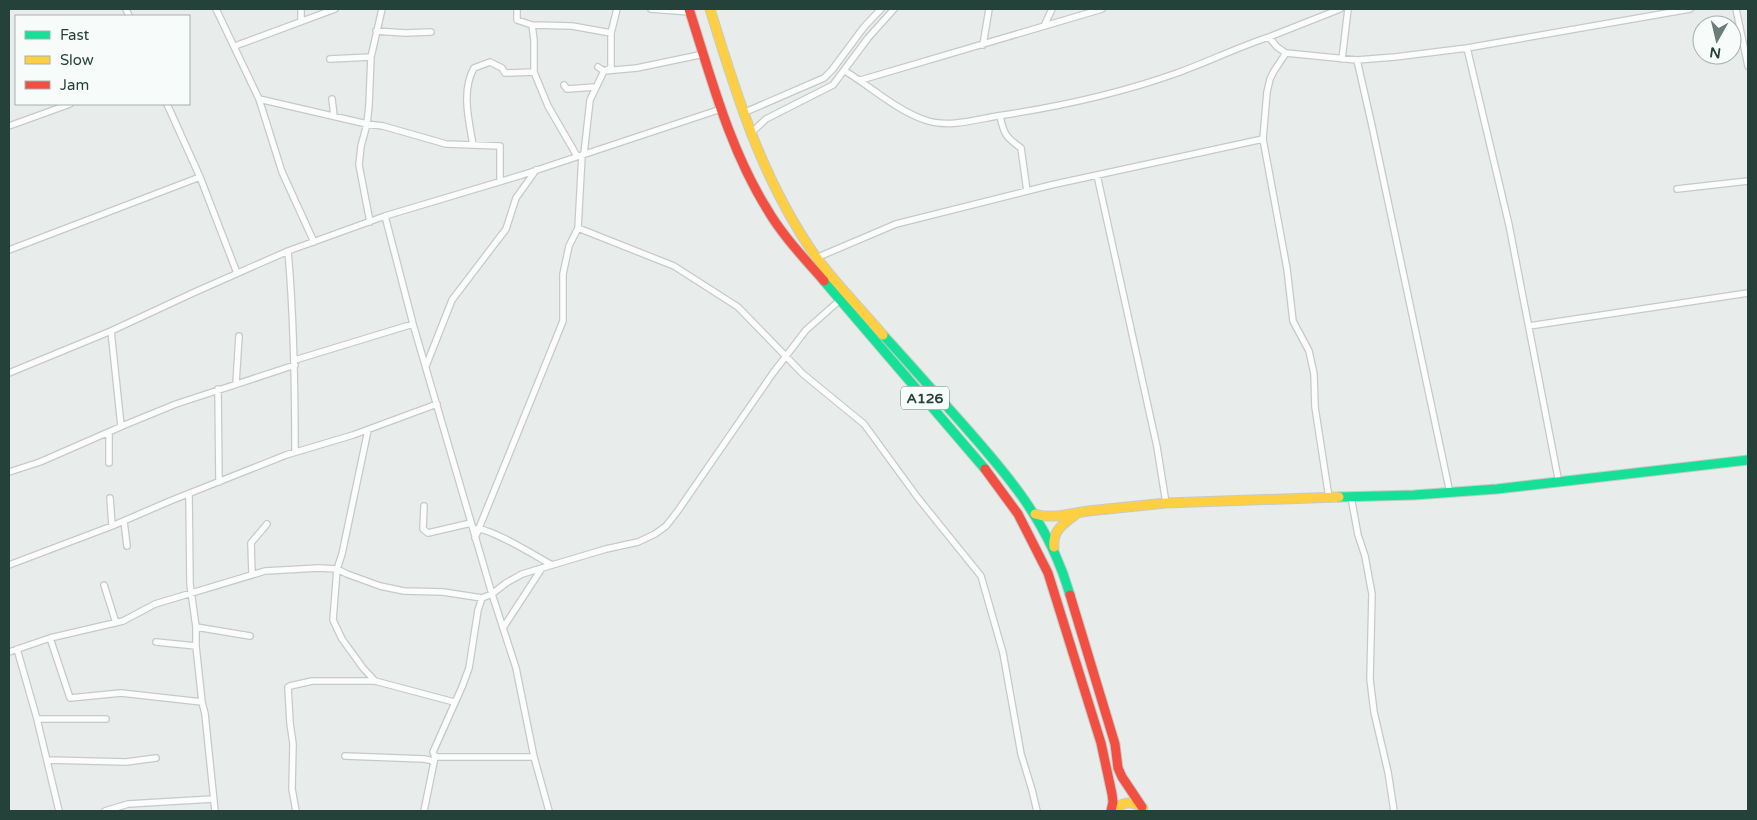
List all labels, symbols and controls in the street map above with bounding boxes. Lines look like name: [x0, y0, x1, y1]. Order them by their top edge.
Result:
legend: [15, 15, 190, 105]
north arrow: [1692, 15, 1742, 65]
text: Fast: [60, 26, 90, 44]
text: N: [1709, 43, 1722, 62]
text: Slow: [60, 51, 94, 69]
text: Jam: [60, 76, 89, 94]
road number: A126: [901, 386, 949, 409]

